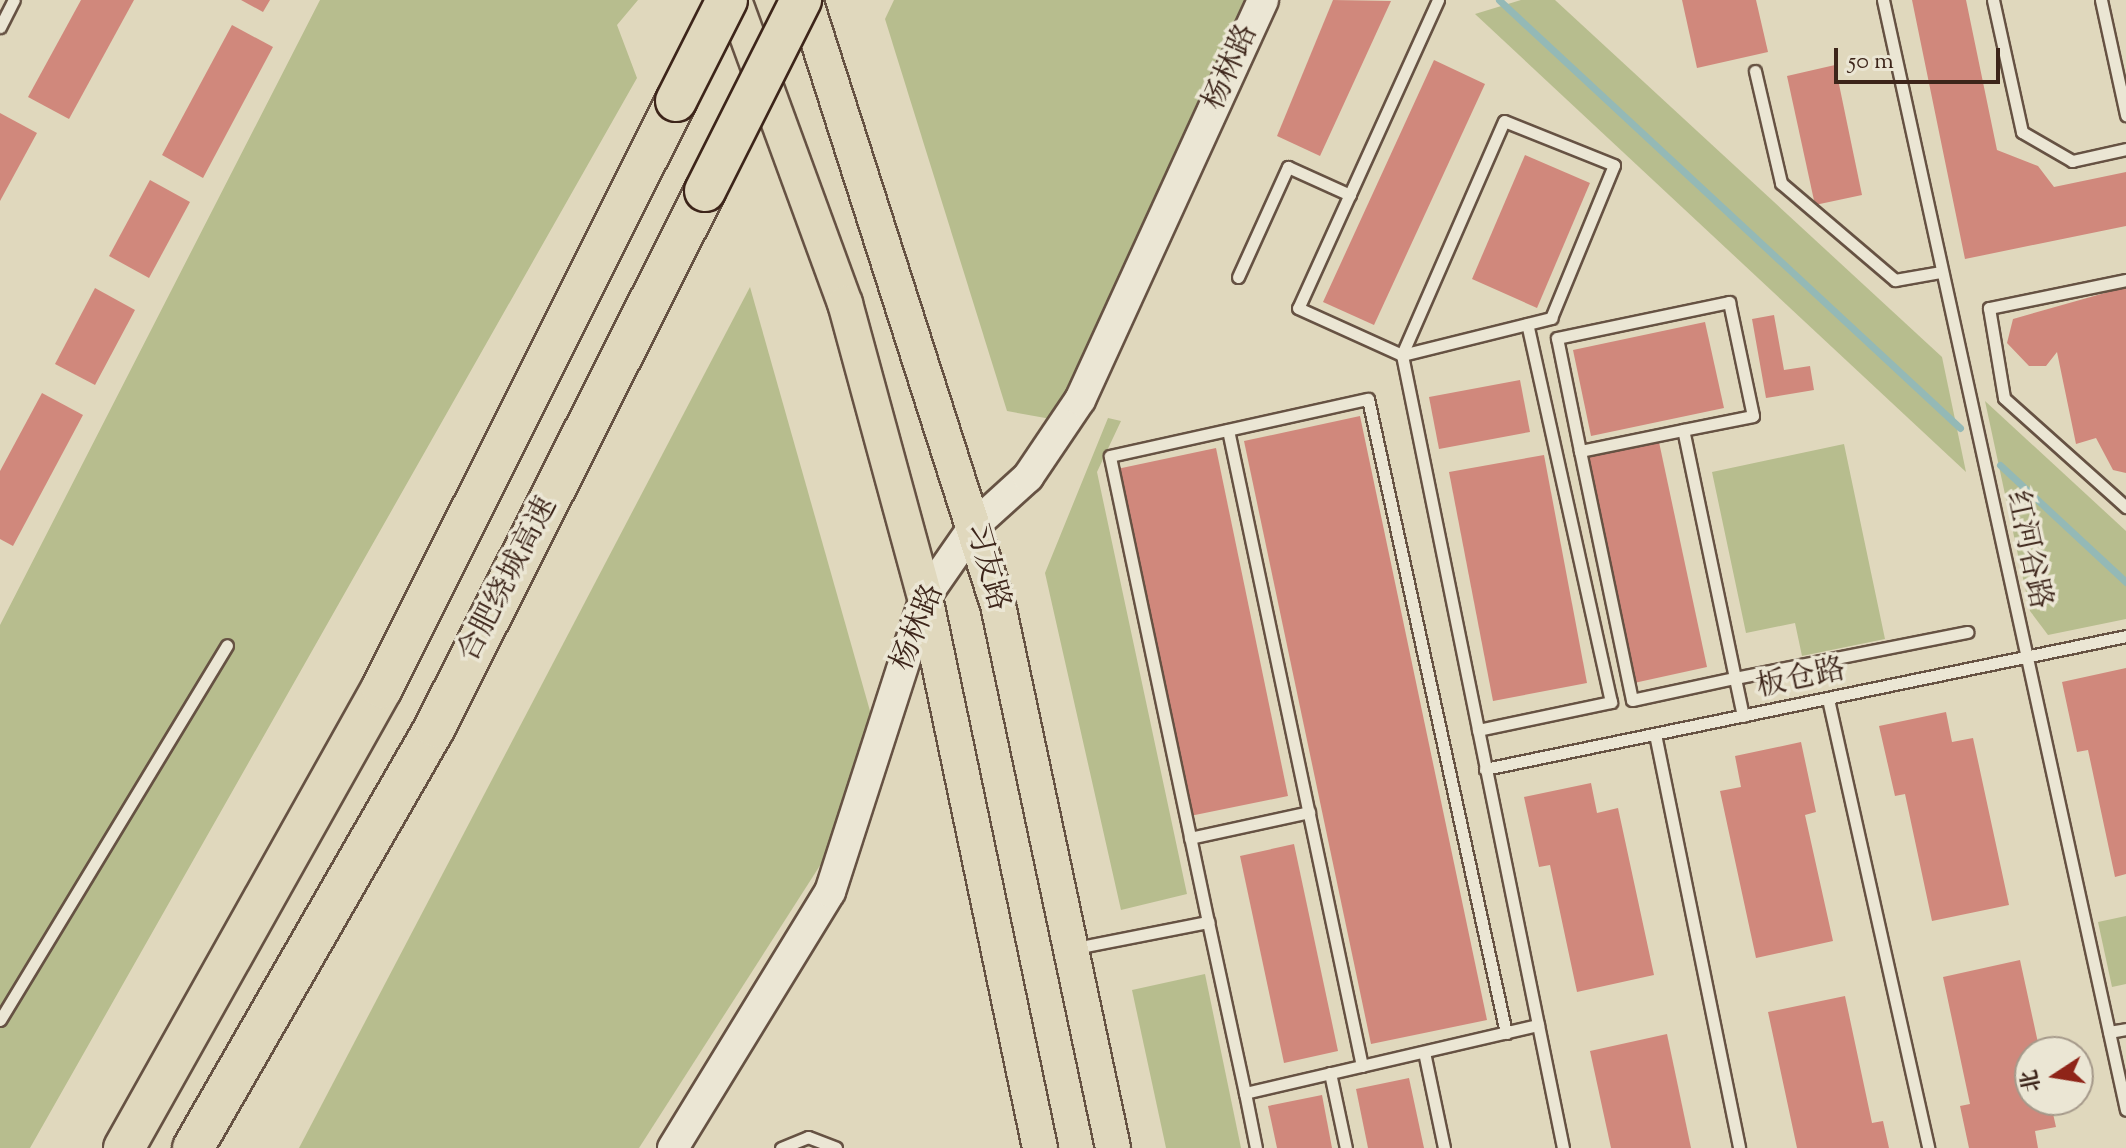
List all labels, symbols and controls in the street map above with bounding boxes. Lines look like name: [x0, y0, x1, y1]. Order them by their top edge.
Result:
street label: 杨林路: [1197, 20, 1267, 116]
scale bar: [1838, 32, 2004, 82]
text: 50 m: [1848, 45, 1894, 79]
street label: 红河谷路: [1997, 488, 2057, 612]
street label: 合肥绕城高速: [452, 492, 566, 668]
street label: 习友路: [956, 519, 1016, 615]
street label: 杨林路: [885, 580, 953, 676]
street label: 板仓路: [1753, 653, 1849, 707]
north arrow: [2014, 1036, 2094, 1116]
text: 北: [2015, 1066, 2050, 1095]

